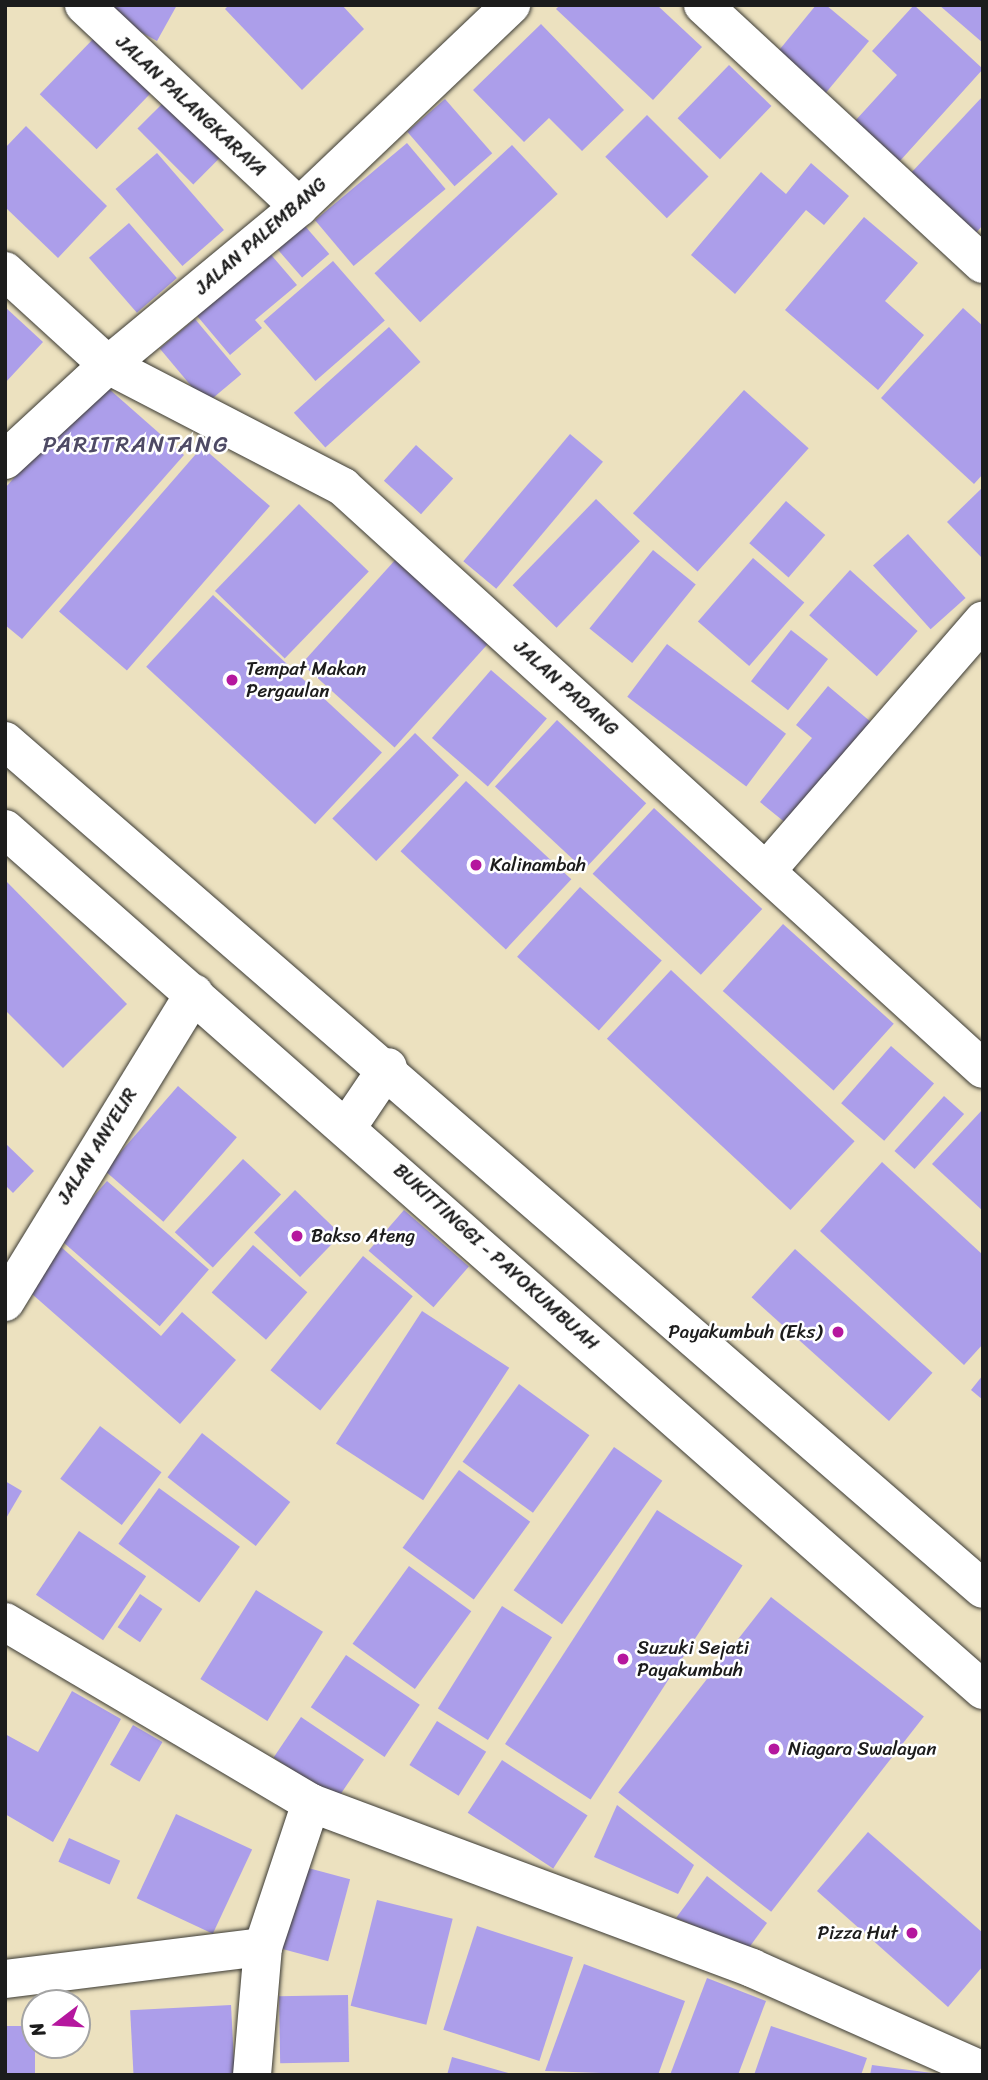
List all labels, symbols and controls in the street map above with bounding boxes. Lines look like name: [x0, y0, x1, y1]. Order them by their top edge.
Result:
street label: JALAN PALANGKARAYA: [111, 31, 271, 181]
street label: JALAN PALEMBANG: [190, 173, 332, 299]
district label: PARITRANTANG: [46, 431, 226, 459]
street label: JALAN PADANG: [509, 635, 623, 741]
place label: Tempat Makan Pergaulan: [246, 658, 366, 702]
marker: Tempat Makan Pergaulan: [224, 672, 240, 688]
place label: Kalinambah: [490, 854, 586, 876]
marker: Kalinambah: [468, 857, 484, 873]
street label: JALAN ANYELIR: [52, 1083, 142, 1209]
street label: BUKITTINGGI - PAYOKUMBUAH: [390, 1160, 602, 1354]
place label: Bakso Ateng: [311, 1225, 416, 1247]
marker: Bakso Ateng: [289, 1228, 305, 1244]
place label: Payakumbuh (Eks): [668, 1321, 822, 1343]
marker: Payakumbuh (Eks): [828, 1322, 848, 1342]
place label: Suzuki Sejati Payakumbuh: [637, 1637, 750, 1681]
marker: Suzuki Sejati Payakumbuh: [615, 1651, 631, 1667]
place label: Niagara Swalayan: [788, 1738, 936, 1760]
marker: Niagara Swalayan: [766, 1741, 782, 1757]
place label: Pizza Hut: [817, 1922, 898, 1944]
marker: Pizza Hut: [904, 1925, 920, 1941]
north arrow: [21, 1989, 91, 2059]
text: N: [20, 2019, 55, 2041]

